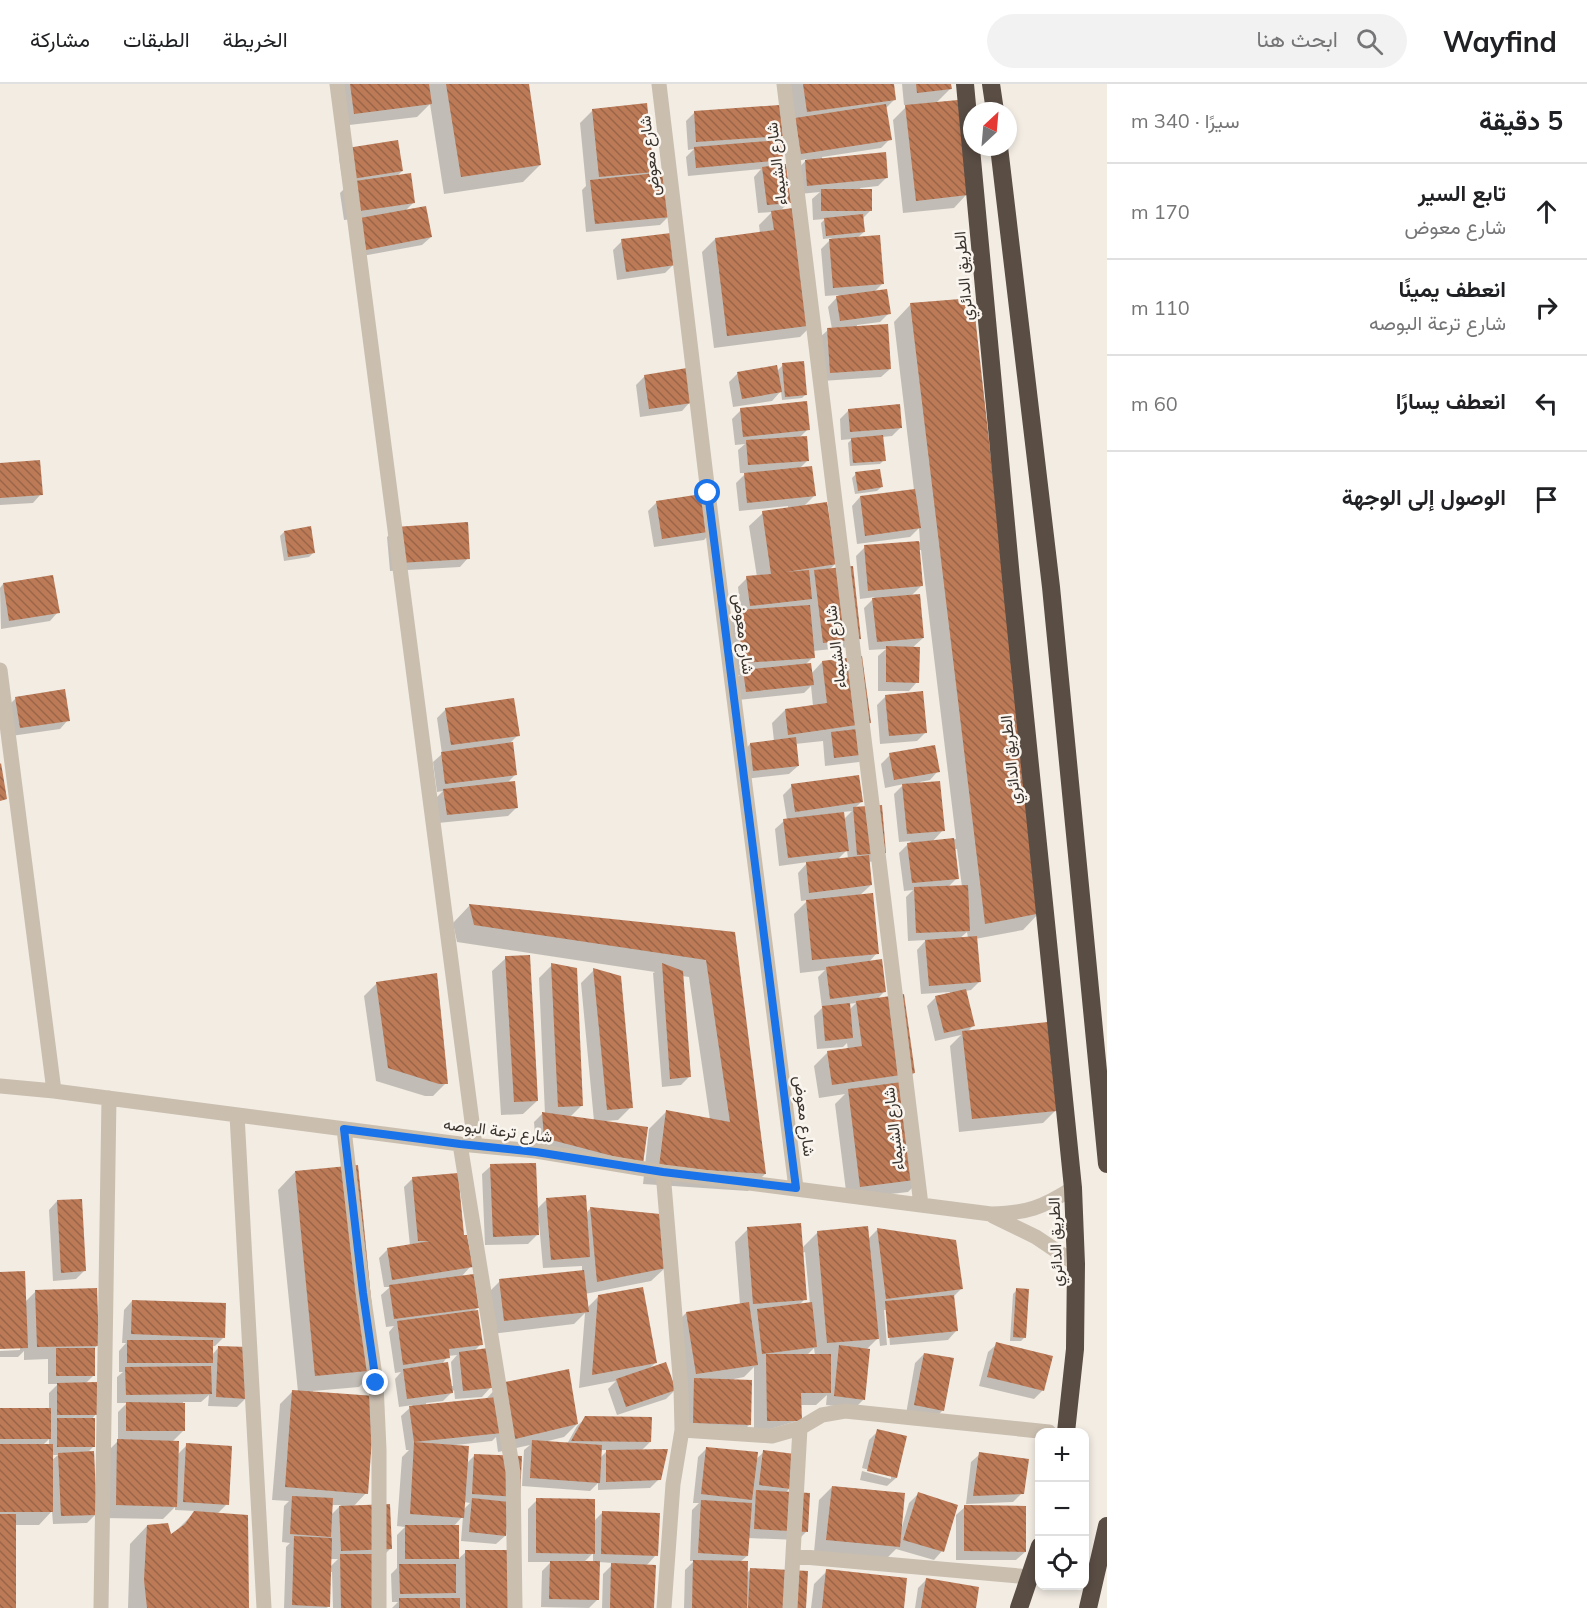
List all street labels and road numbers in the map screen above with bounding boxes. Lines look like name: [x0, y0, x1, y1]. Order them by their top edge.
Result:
street label: شارع معوض: [634, 114, 666, 197]
street label: شارع الشيماء: [761, 121, 793, 207]
street label: الطريق الدائري: [949, 230, 981, 322]
street label: شارع معوض: [727, 593, 759, 676]
street label: شارع الشيماء: [820, 604, 852, 690]
street label: الطريق الدائري: [995, 714, 1029, 806]
street label: شارع معوض: [788, 1075, 820, 1158]
street label: شارع الشيماء: [878, 1086, 910, 1172]
street label: شارع ترعة البوصه: [442, 1113, 554, 1149]
street label: الطريق الدائري: [1043, 1197, 1071, 1287]

